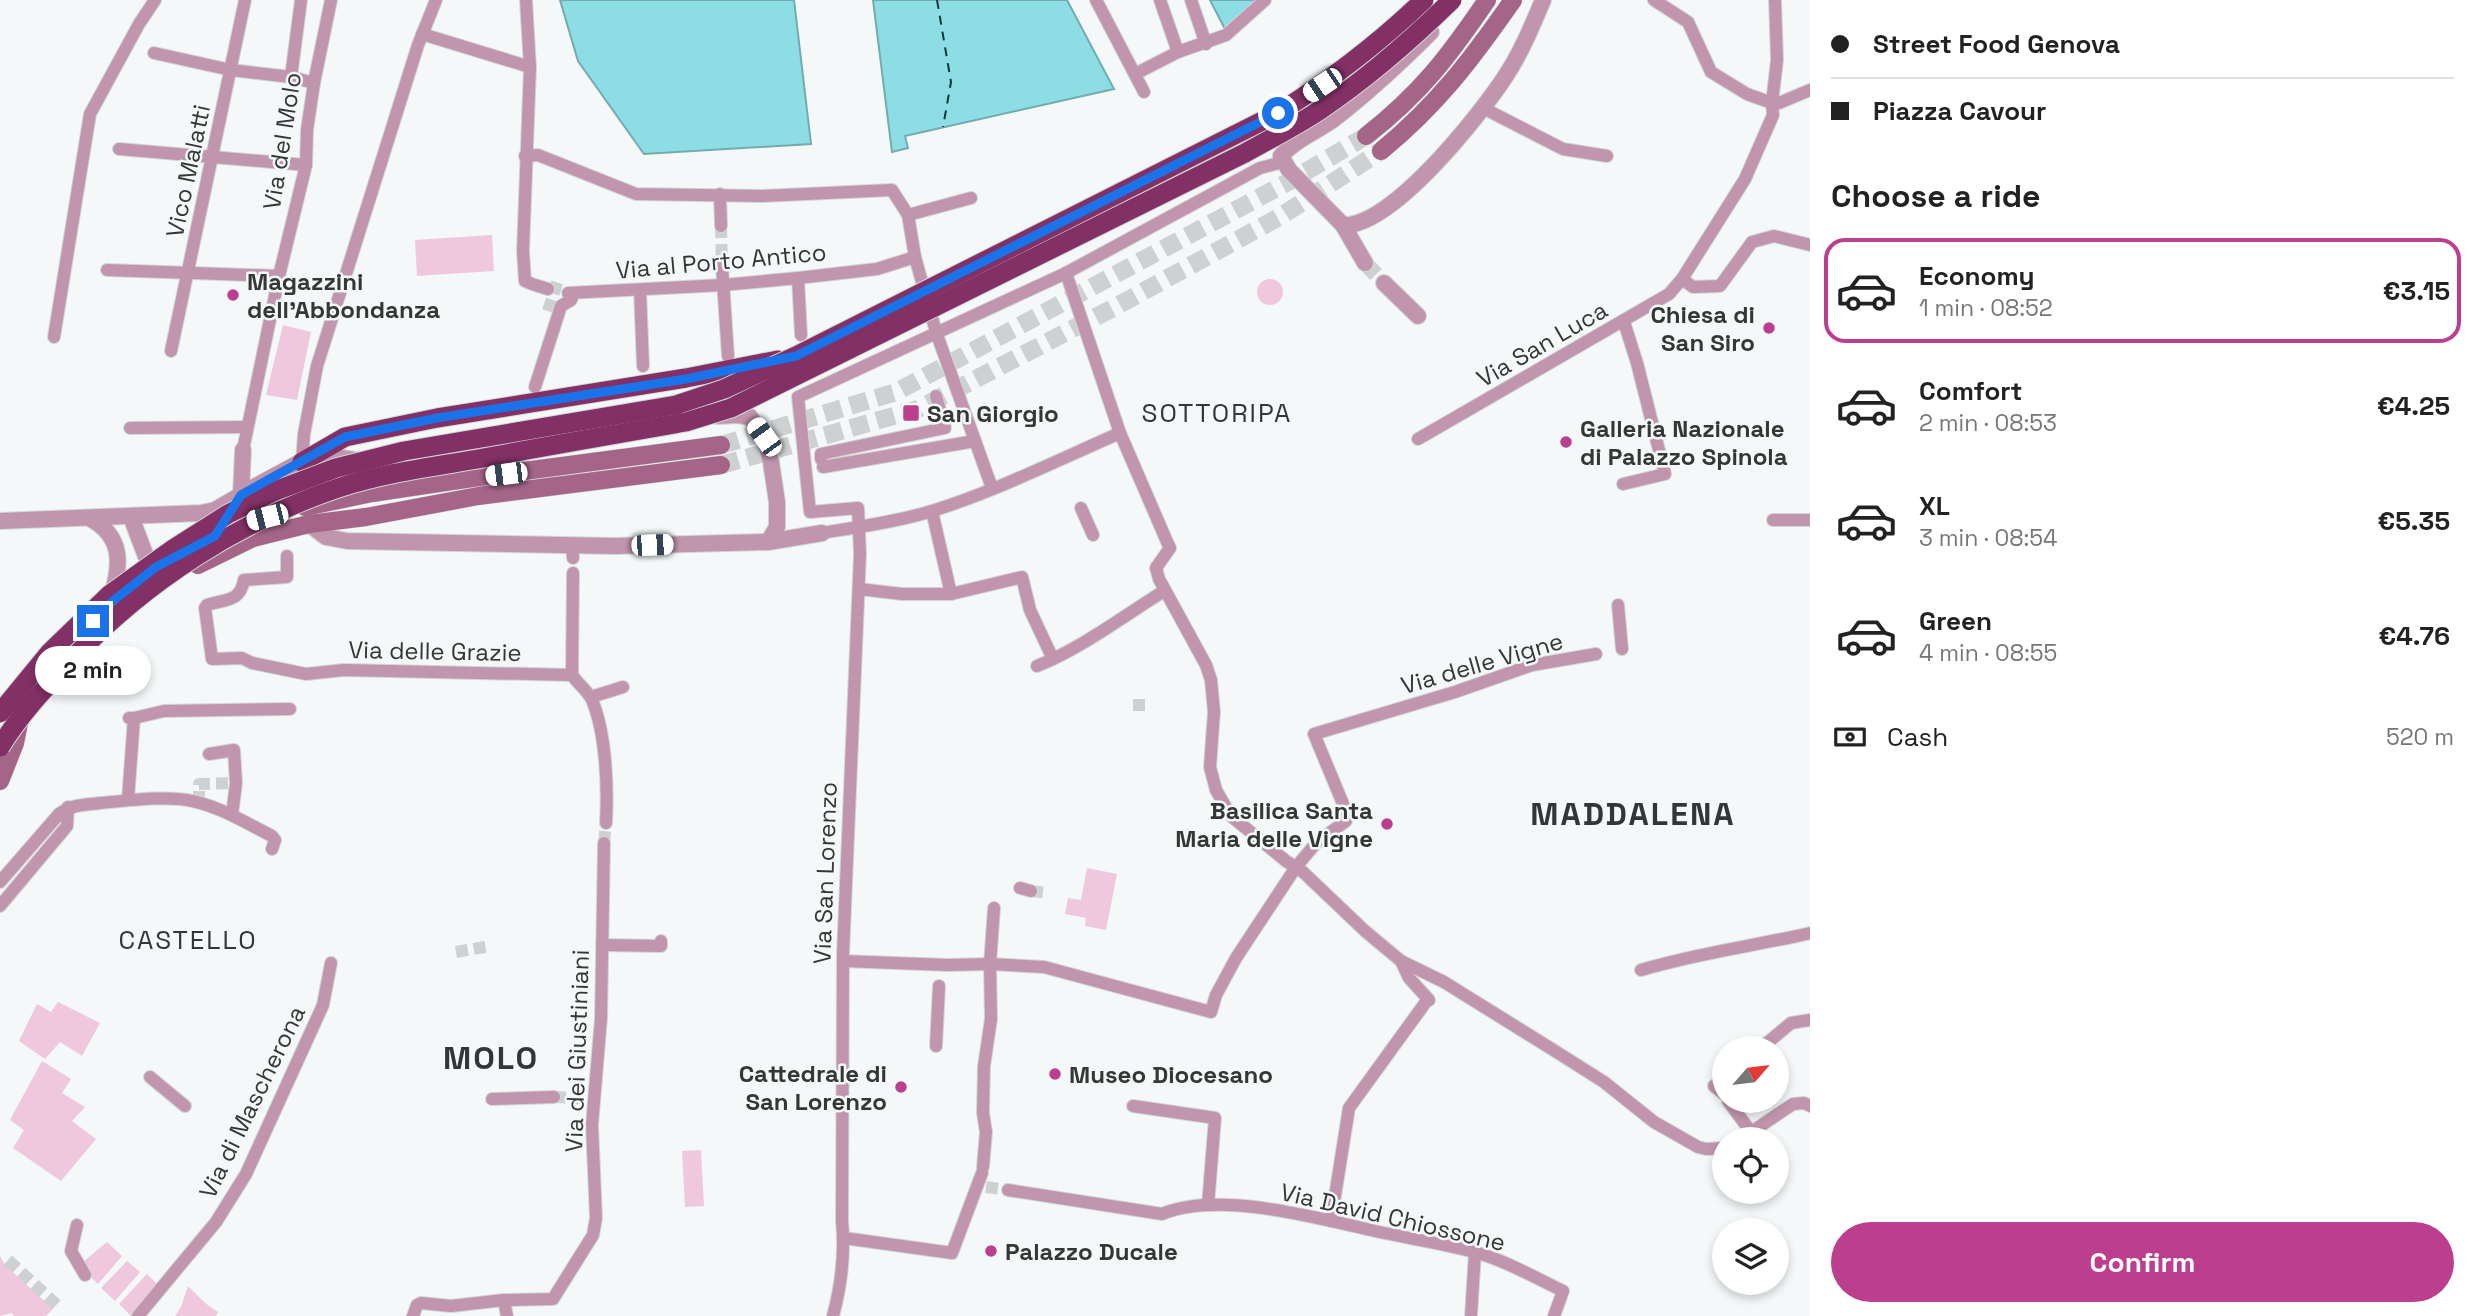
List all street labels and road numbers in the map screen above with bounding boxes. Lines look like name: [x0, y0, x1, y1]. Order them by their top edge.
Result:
street label: Via del Molo: [256, 70, 308, 212]
street label: Vico Malatti: [159, 102, 217, 240]
street label: Via al Porto Antico: [614, 236, 828, 286]
street label: Via San Luca: [1471, 294, 1613, 394]
street label: Via delle Vigne: [1397, 625, 1567, 701]
street label: Via delle Grazie: [348, 634, 522, 668]
street label: Via San Lorenzo: [806, 781, 844, 965]
street label: Via dei Giustiniani: [558, 949, 596, 1153]
street label: Via di Mascherona: [192, 1000, 312, 1203]
street label: Via David Chiossone: [1277, 1176, 1509, 1258]

